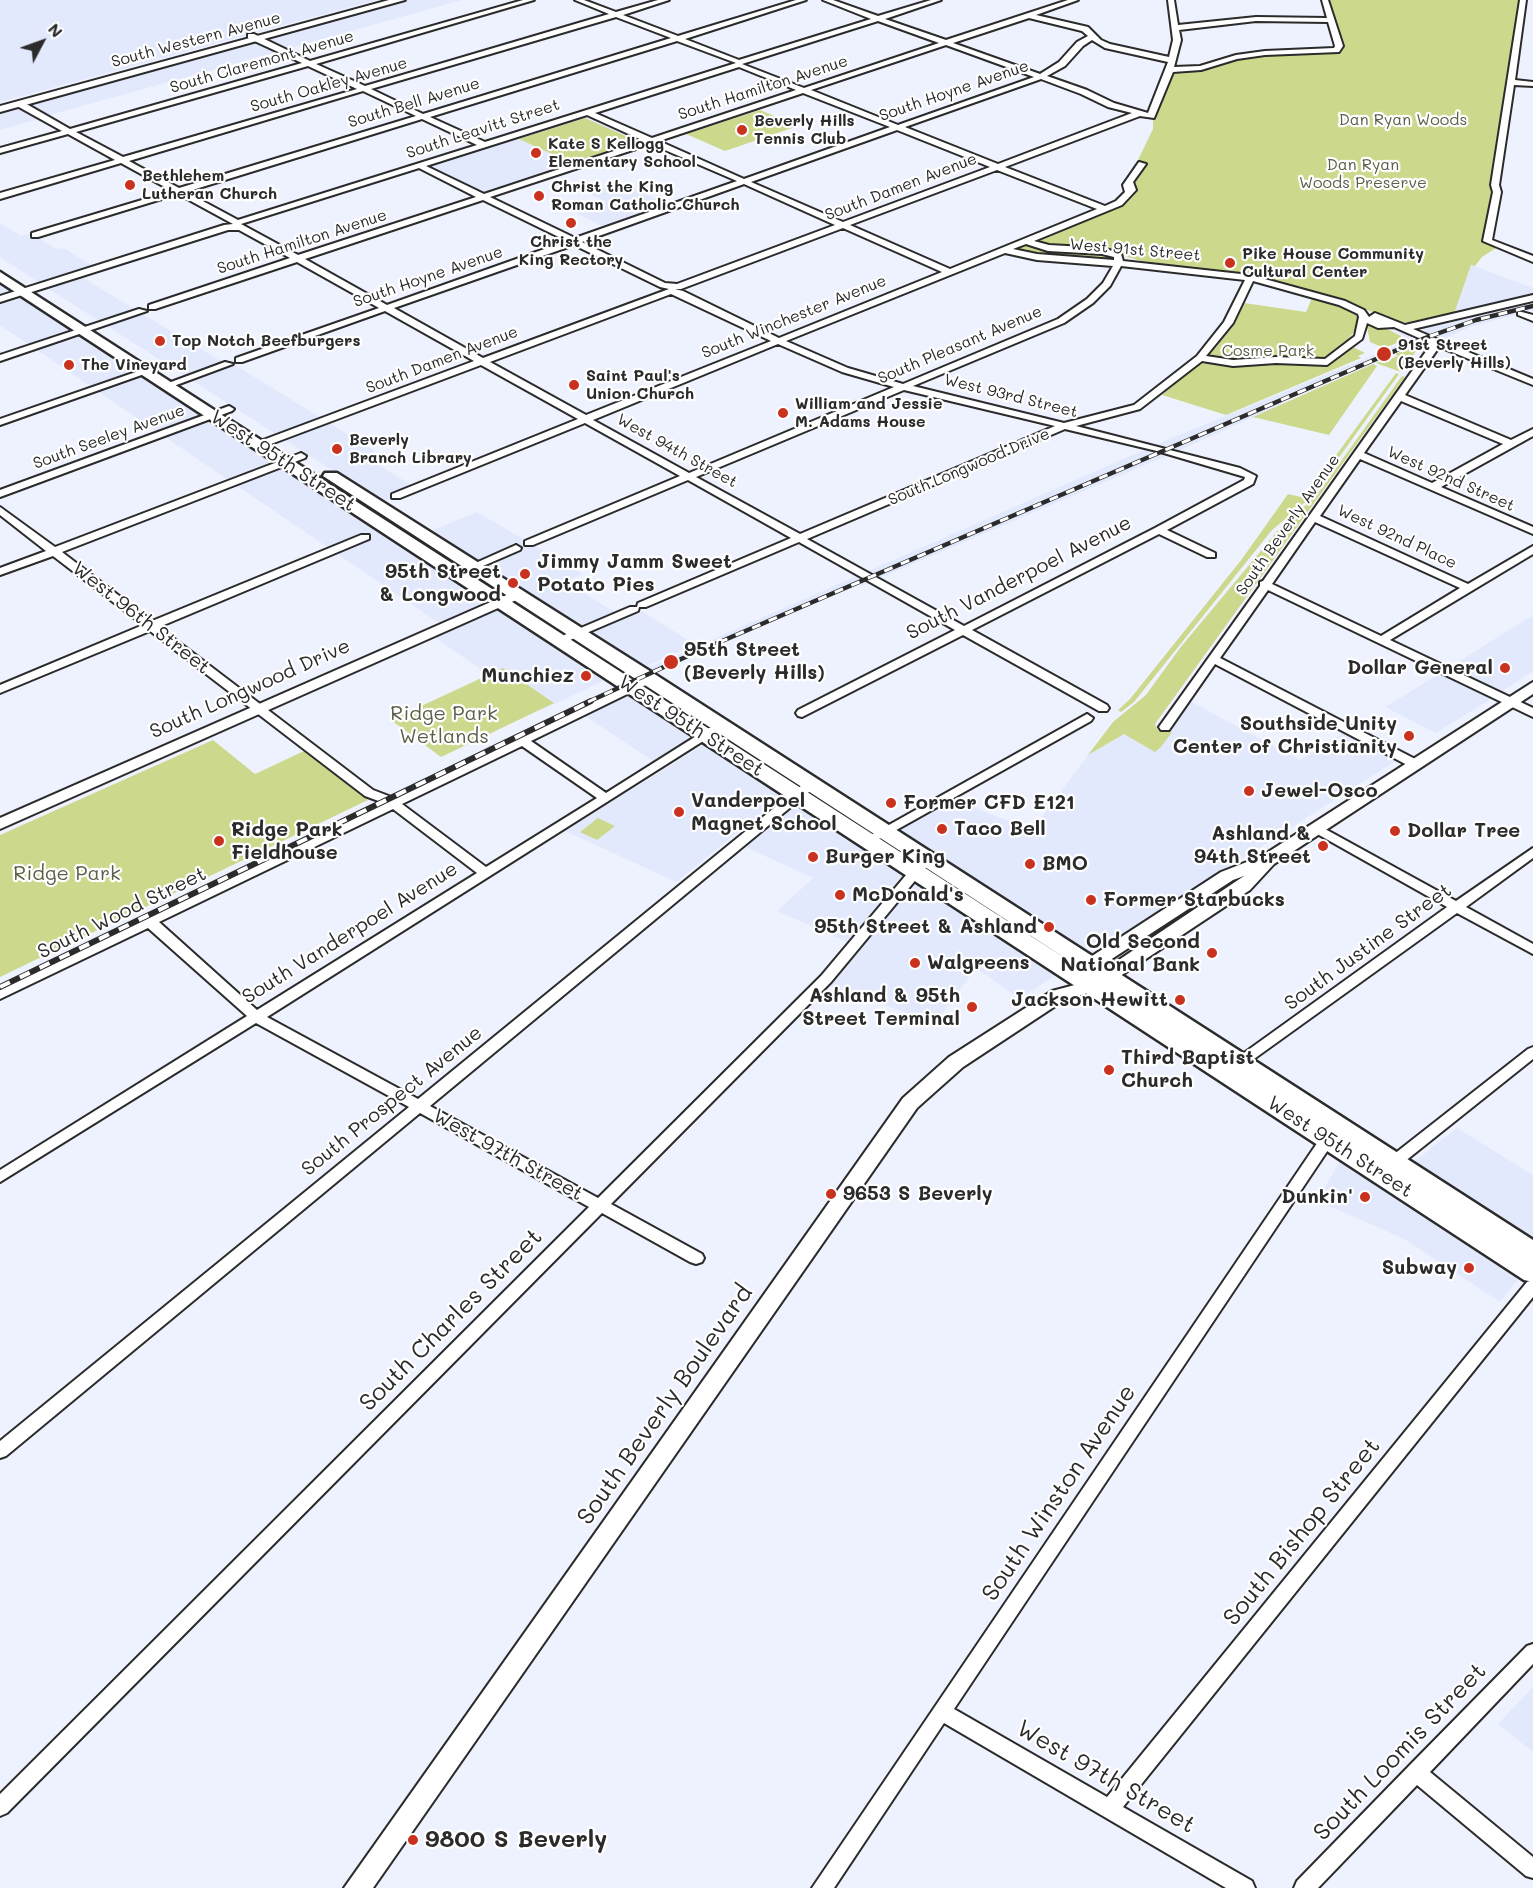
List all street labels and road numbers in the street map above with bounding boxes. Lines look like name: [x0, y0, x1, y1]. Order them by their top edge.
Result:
street label: South Western Avenue: [109, 8, 283, 72]
street label: South Claremont Avenue: [168, 27, 356, 97]
street label: South Hamilton Avenue: [676, 51, 850, 125]
street label: South Oakley Avenue: [248, 53, 410, 117]
street label: South Hoyne Avenue: [877, 56, 1031, 126]
street label: South Bell Avenue: [346, 74, 482, 132]
street label: South Leavitt Street: [404, 95, 562, 163]
street label: South Damen Avenue: [822, 149, 980, 225]
street label: South Hamilton Avenue: [215, 205, 389, 279]
street label: West 91st Street: [1069, 235, 1201, 265]
street label: South Hoyne Avenue: [351, 242, 505, 312]
street label: South Winchester Avenue: [699, 271, 889, 363]
street label: South Pleasant Avenue: [875, 302, 1045, 388]
street label: South Damen Avenue: [363, 322, 521, 398]
street label: West 93rd Street: [942, 370, 1080, 422]
street label: South Seeley Avenue: [31, 401, 187, 473]
street label: West 95th Street: [206, 405, 360, 517]
street label: West 94th Street: [613, 410, 741, 492]
street label: South Longwood Drive: [885, 424, 1053, 510]
street label: West 92nd Street: [1384, 442, 1518, 516]
street label: South Beverly Avenue: [1232, 451, 1344, 599]
street label: West 92nd Place: [1334, 501, 1460, 573]
street label: South Vanderpoel Avenue: [903, 511, 1135, 645]
street label: West 96th Street: [67, 557, 215, 679]
street label: South Longwood Drive: [146, 634, 354, 744]
street label: West 95th Street: [614, 670, 768, 782]
street label: South Vanderpoel Avenue: [238, 857, 462, 1009]
street label: South Wood Street: [34, 862, 210, 964]
street label: South Justine Street: [1280, 878, 1456, 1016]
street label: South Prospect Avenue: [297, 1021, 487, 1181]
street label: West 95th Street: [1263, 1091, 1417, 1203]
street label: West 97th Street: [429, 1104, 587, 1206]
street label: South Charles Street: [354, 1223, 548, 1417]
street label: South Beverly Boulevard: [571, 1279, 759, 1531]
street label: South Winston Avenue: [976, 1379, 1142, 1607]
street label: South Bishop Street: [1217, 1432, 1387, 1632]
street label: South Loomis Street: [1308, 1657, 1492, 1847]
street label: West 97th Street: [1012, 1714, 1200, 1840]

